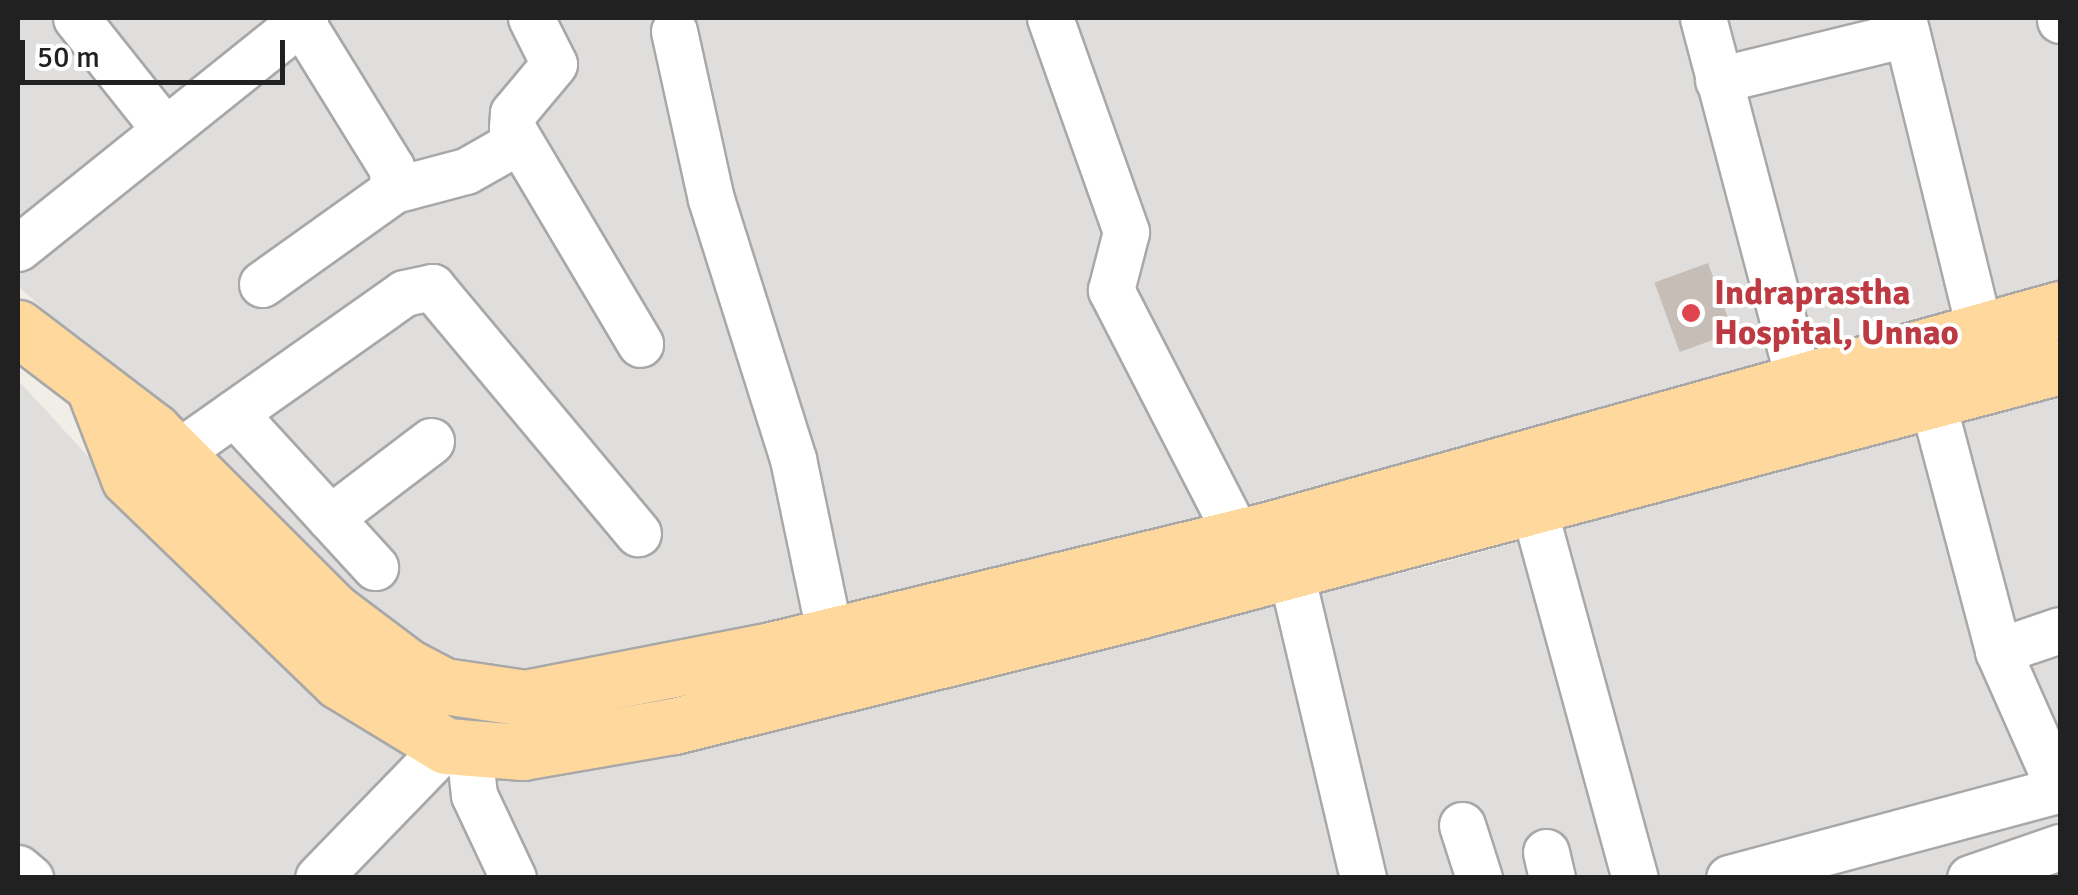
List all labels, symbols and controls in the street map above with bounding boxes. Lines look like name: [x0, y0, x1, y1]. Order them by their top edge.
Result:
scale bar: [25, 20, 290, 82]
text: 50 m: [37, 39, 100, 76]
place label: Indraprastha Hospital, Unnao: [1714, 272, 1959, 354]
marker: Indraprastha Hospital, Unnao: [1678, 300, 1704, 326]

